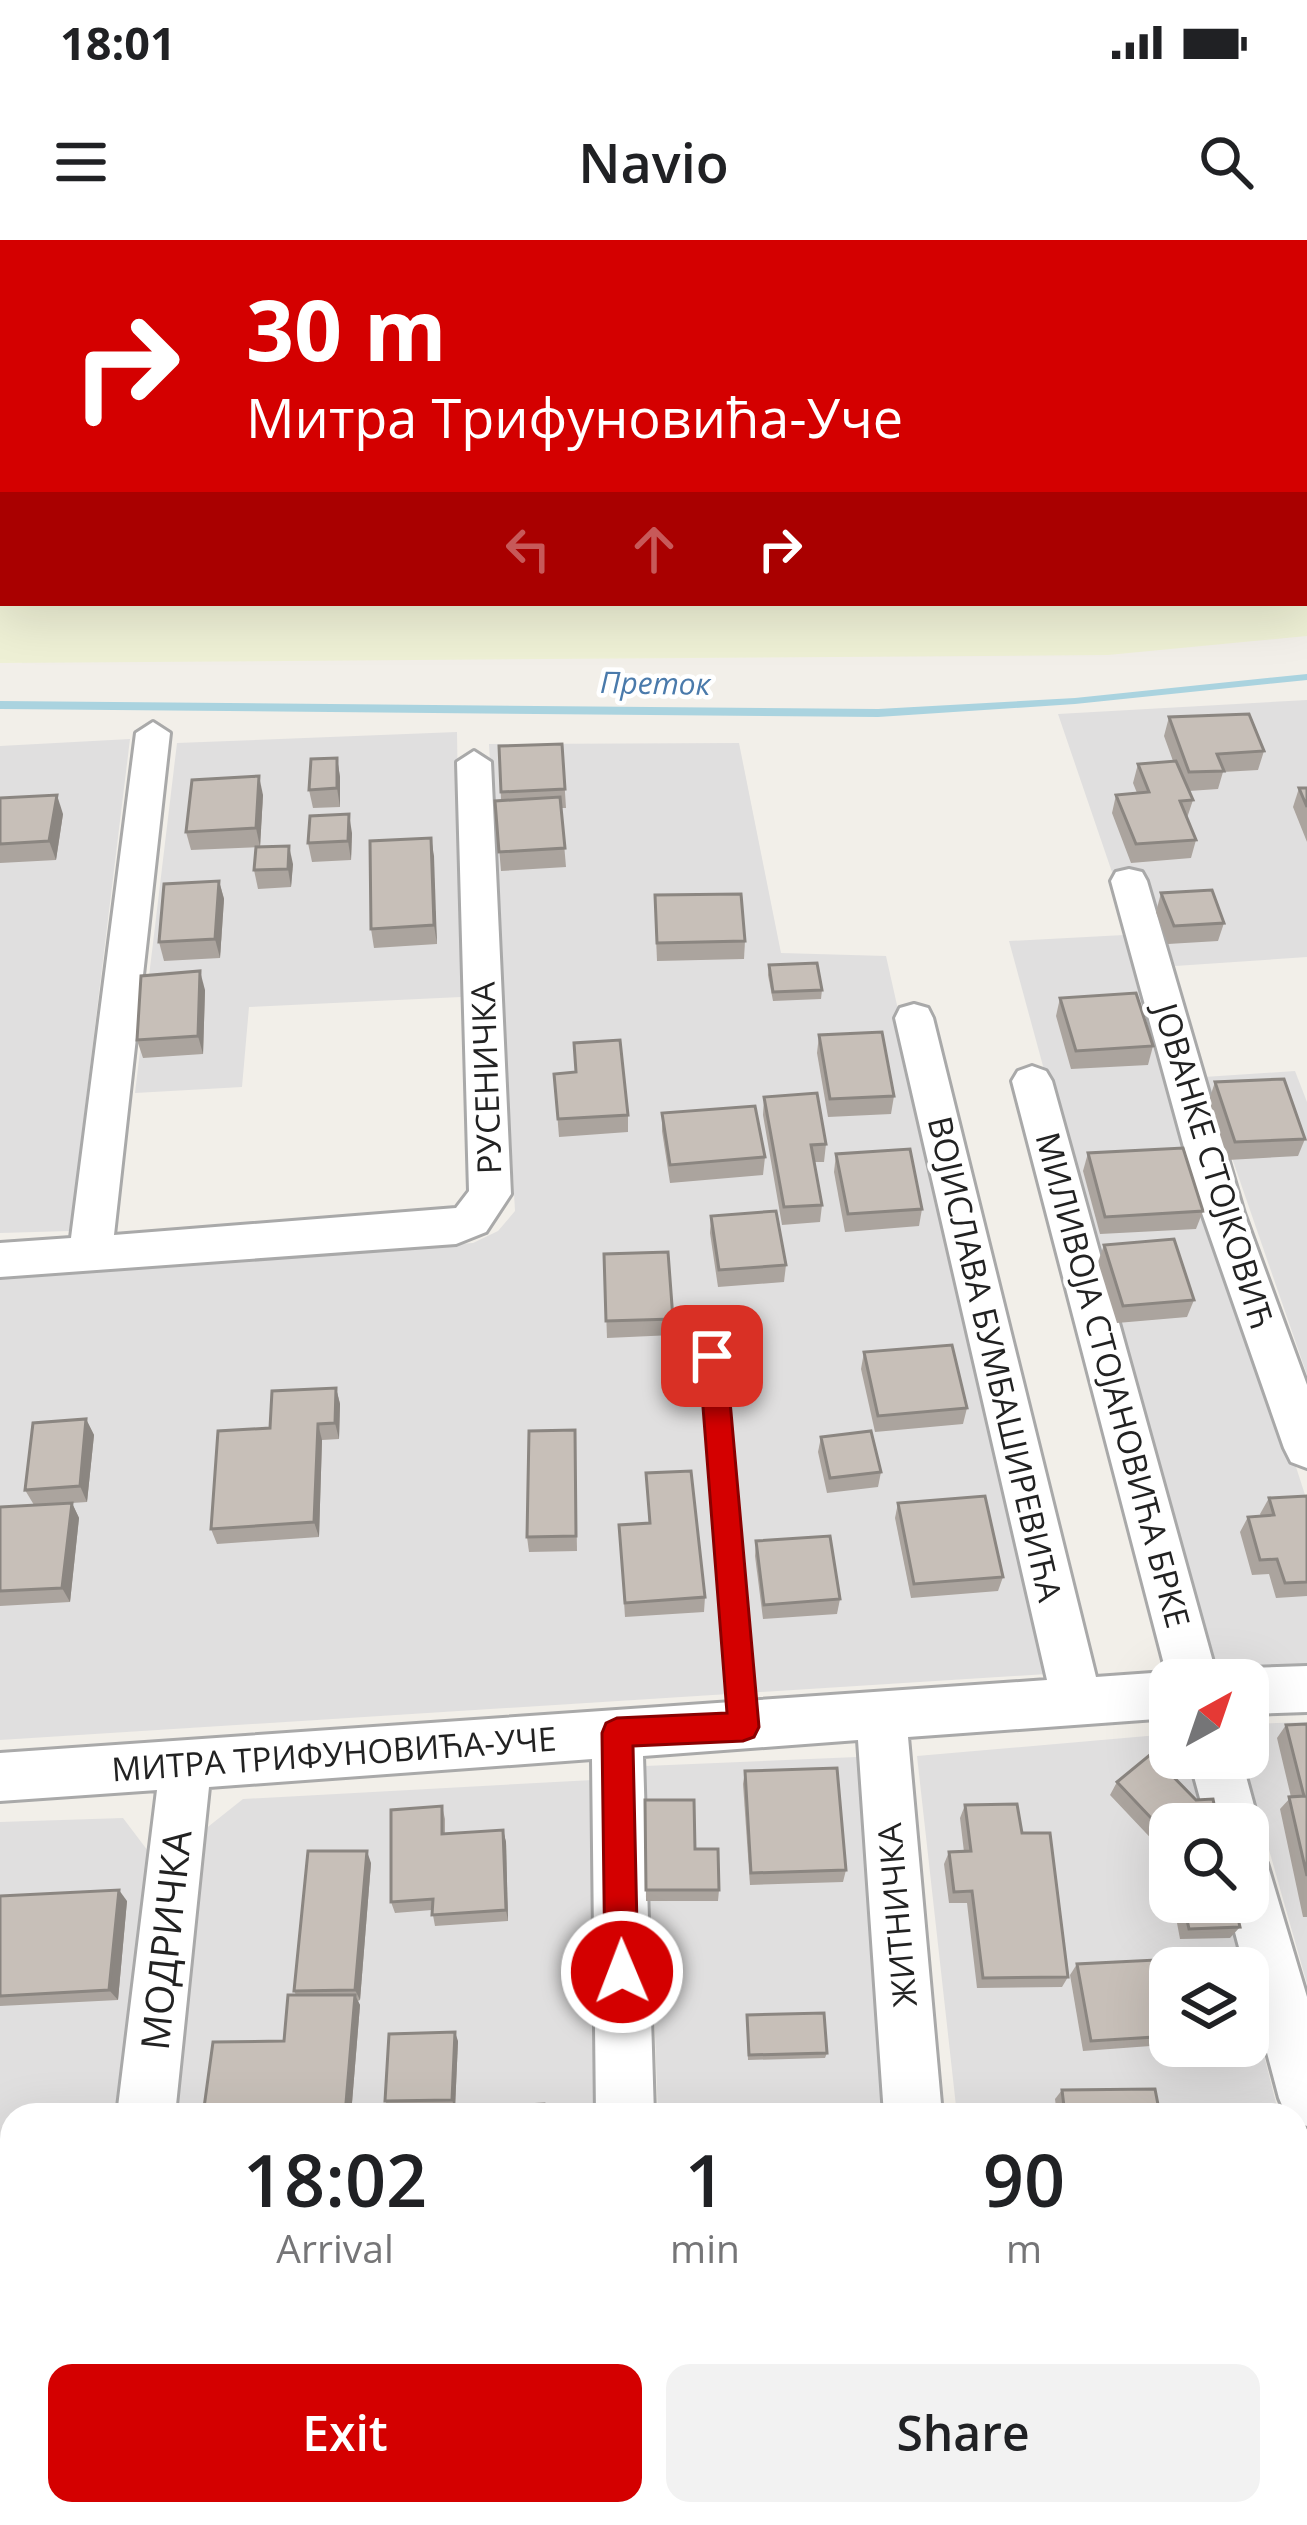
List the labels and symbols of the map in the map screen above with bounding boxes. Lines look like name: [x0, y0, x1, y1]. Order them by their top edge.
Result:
water label: Преток: [600, 661, 712, 704]
street label: РУСЕНИЧКА: [460, 981, 511, 1175]
street label: ЈОВАНКЕ СТОЈКОВИЋ: [1143, 995, 1285, 1334]
street label: ВОЈИСЛАВА БУМБАШИРЕВИЋА: [918, 1112, 1073, 1606]
street label: МИЛИВОЈА СТОЈАНОВИЋА БРКЕ: [1026, 1127, 1201, 1633]
pin: [661, 1305, 763, 1407]
north arrow: [1149, 1659, 1269, 1779]
street label: МИТРА ТРИФУНОВИЋА-УЧЕ: [110, 1716, 558, 1791]
street label: ЖИТНИЧКА: [866, 1821, 927, 2009]
street label: МОДРИЧКА: [127, 1827, 202, 2052]
position arrow: [559, 1909, 685, 2035]

